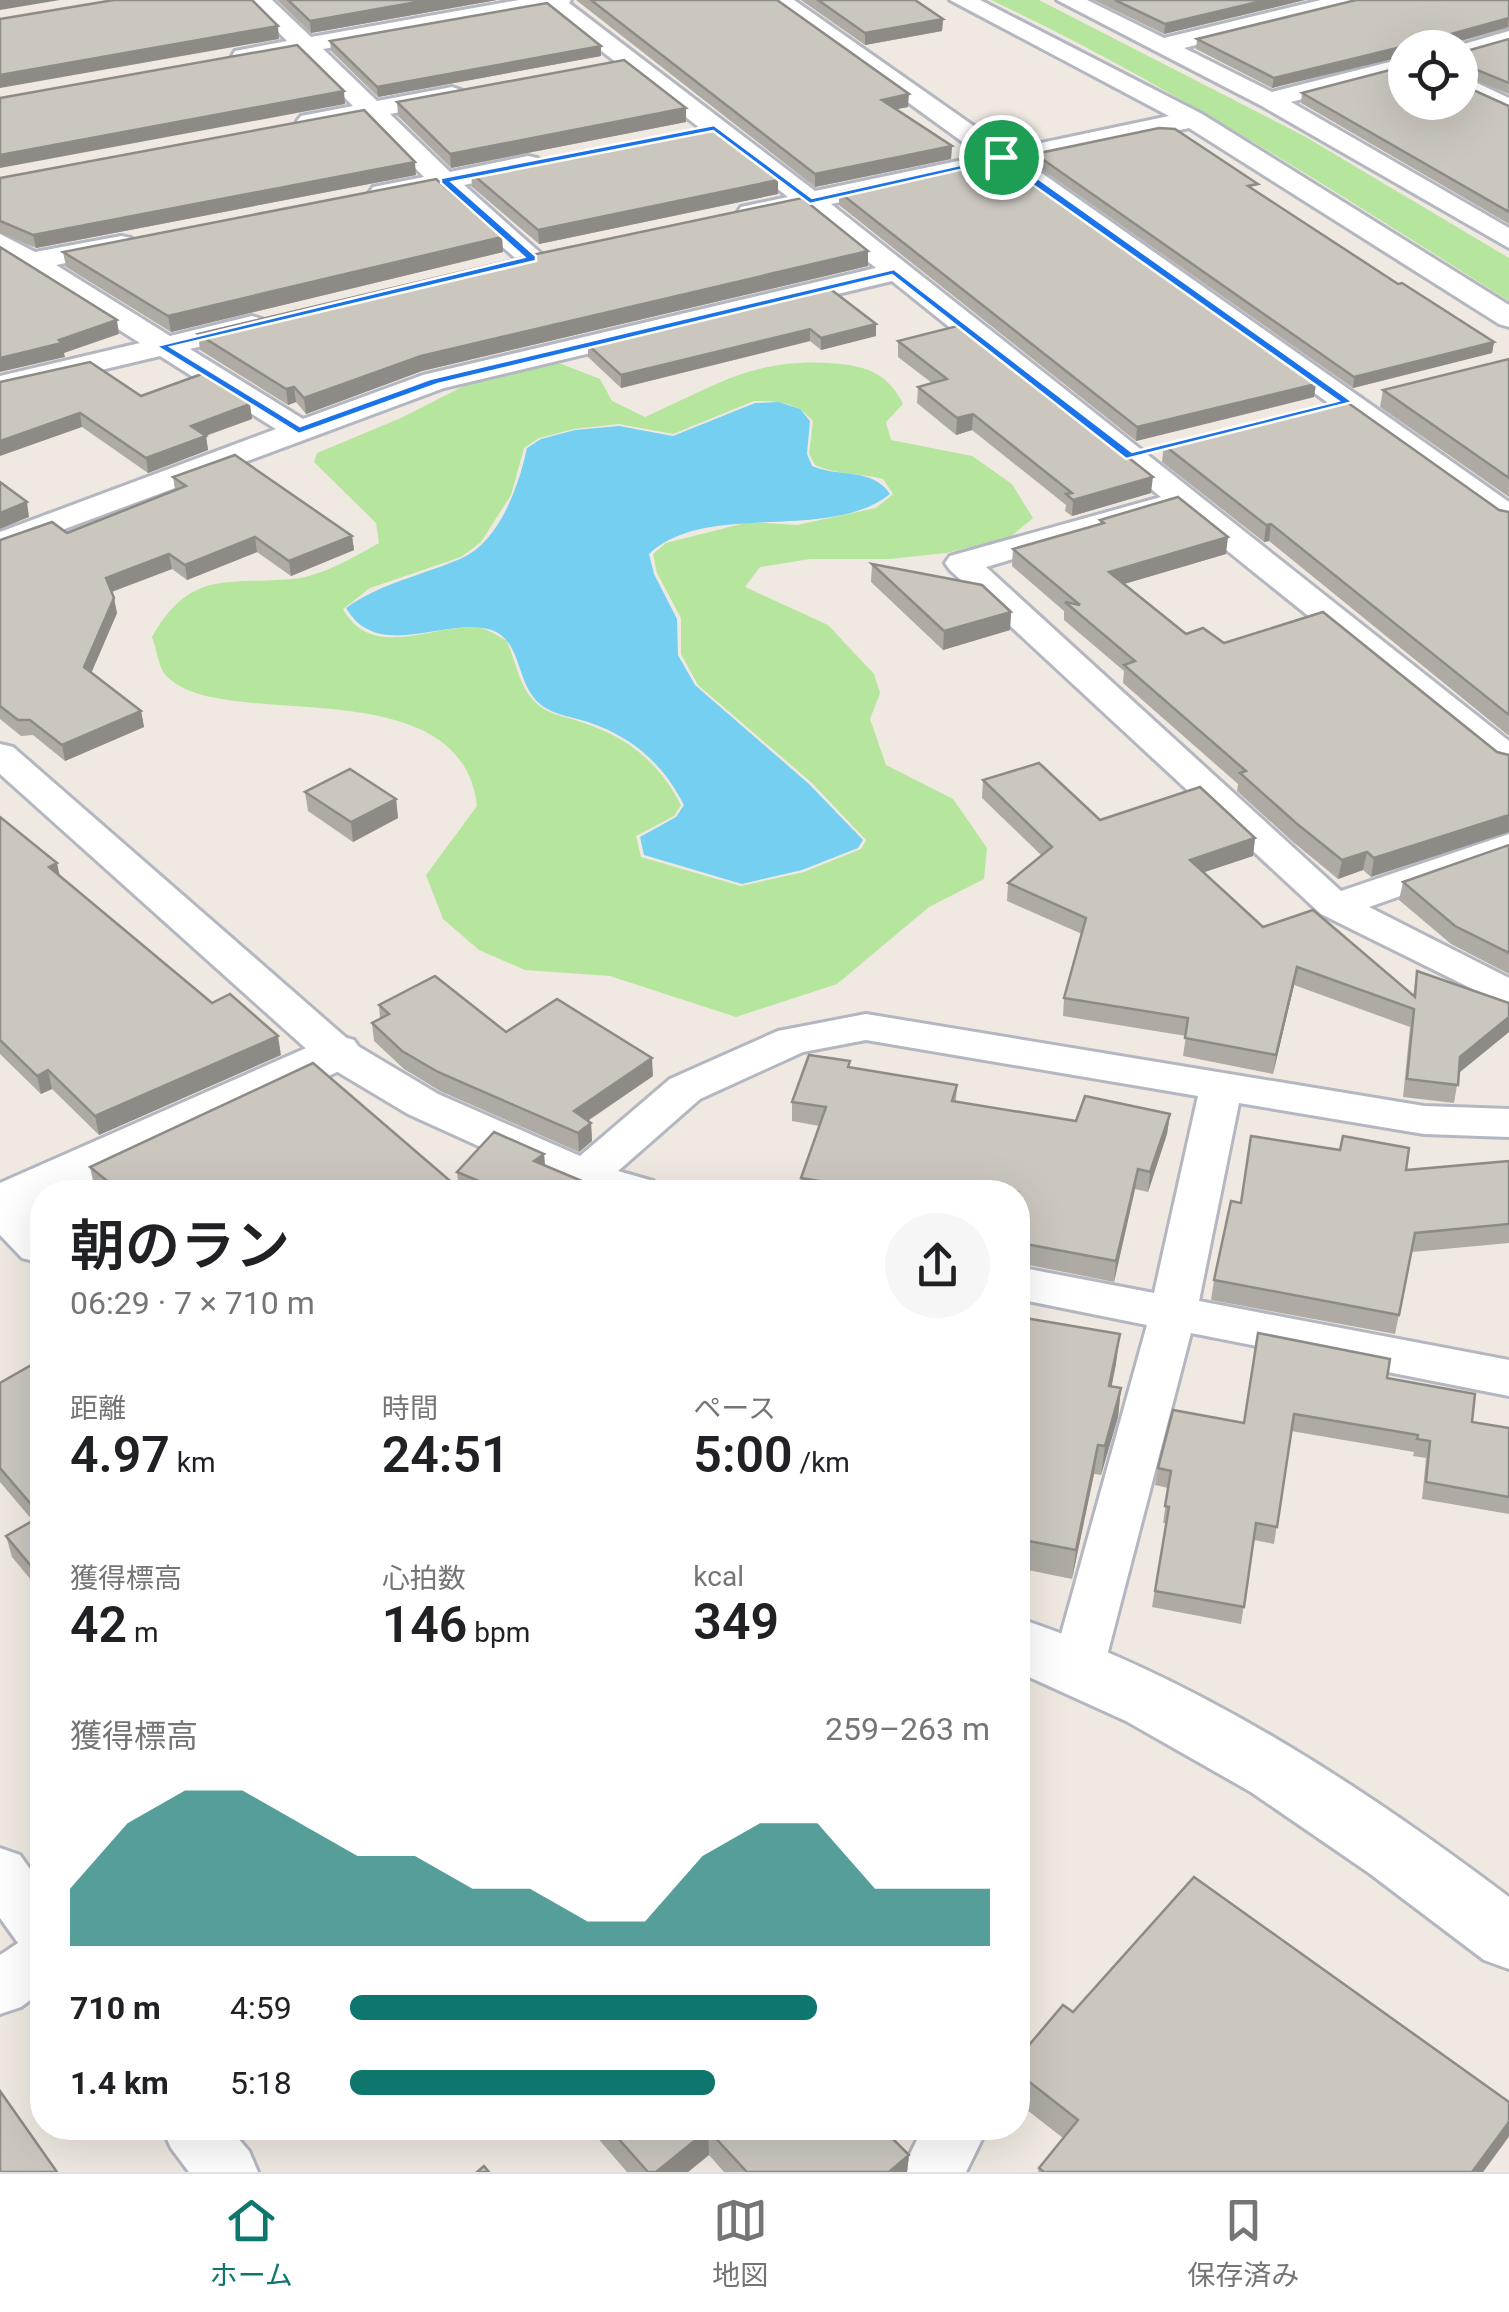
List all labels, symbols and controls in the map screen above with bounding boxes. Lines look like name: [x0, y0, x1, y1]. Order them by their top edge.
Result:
map controls: [1388, 30, 1478, 120]
button: locate: [1388, 30, 1478, 120]
pin: [959, 115, 1044, 200]
icon: arrive: [974, 130, 1029, 185]
button: share: [885, 1213, 990, 1318]
text: 朝のラン: [70, 1214, 290, 1278]
text: 06:29 · 7 × 710 m: [70, 1284, 315, 1322]
text: 距離: [70, 1392, 126, 1425]
text: 時間: [382, 1392, 438, 1425]
text: ペース: [693, 1392, 776, 1425]
text: 4.97: [70, 1426, 170, 1484]
text: 24:51: [382, 1426, 510, 1484]
text: 5:00: [693, 1426, 793, 1484]
text: km: [170, 1446, 216, 1479]
text: /km: [793, 1446, 850, 1479]
text: kcal: [693, 1560, 744, 1593]
text: 獲得標高: [70, 1562, 182, 1595]
text: 心拍数: [382, 1562, 466, 1595]
text: 349: [693, 1593, 779, 1651]
text: 42: [70, 1596, 127, 1654]
text: 146: [382, 1596, 467, 1654]
text: m: [127, 1616, 159, 1649]
text: bpm: [467, 1616, 530, 1649]
text: 259–263 m: [825, 1710, 990, 1748]
text: 獲得標高: [70, 1717, 198, 1755]
text: 710 m: [70, 1989, 161, 2027]
text: 4:59: [230, 1989, 292, 2027]
text: 1.4 km: [70, 2064, 169, 2102]
text: 5:18: [230, 2064, 292, 2102]
tab: ホーム: [210, 2193, 293, 2293]
tab: 地図: [712, 2193, 768, 2293]
tab: 保存済み: [1187, 2193, 1299, 2293]

